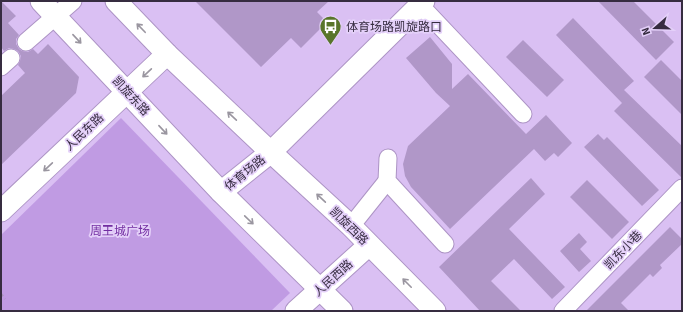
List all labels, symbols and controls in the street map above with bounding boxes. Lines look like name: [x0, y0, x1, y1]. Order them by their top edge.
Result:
north arrow: [635, 8, 675, 48]
bus stop icon: 体育场路凯旋路口: [317, 14, 343, 47]
place label: 体育场路凯旋路口: [346, 19, 442, 36]
one-way arrow: [136, 23, 146, 33]
text: N: [638, 25, 654, 37]
one-way arrow: [72, 34, 81, 44]
one-way arrow: [142, 68, 152, 78]
street label: 凯旋东路: [108, 73, 153, 120]
street label: 人民东路: [61, 110, 108, 155]
one-way arrow: [227, 112, 237, 121]
one-way arrow: [158, 125, 167, 135]
street label: 体育场路: [221, 152, 269, 195]
one-way arrow: [43, 162, 53, 171]
one-way arrow: [316, 194, 326, 203]
street label: 凯旋西路: [325, 204, 372, 249]
one-way arrow: [244, 215, 254, 224]
park label: 周王城广场: [90, 223, 150, 240]
street label: 凯东小巷: [601, 227, 646, 274]
street label: 人民西路: [310, 256, 357, 301]
one-way arrow: [402, 278, 412, 288]

